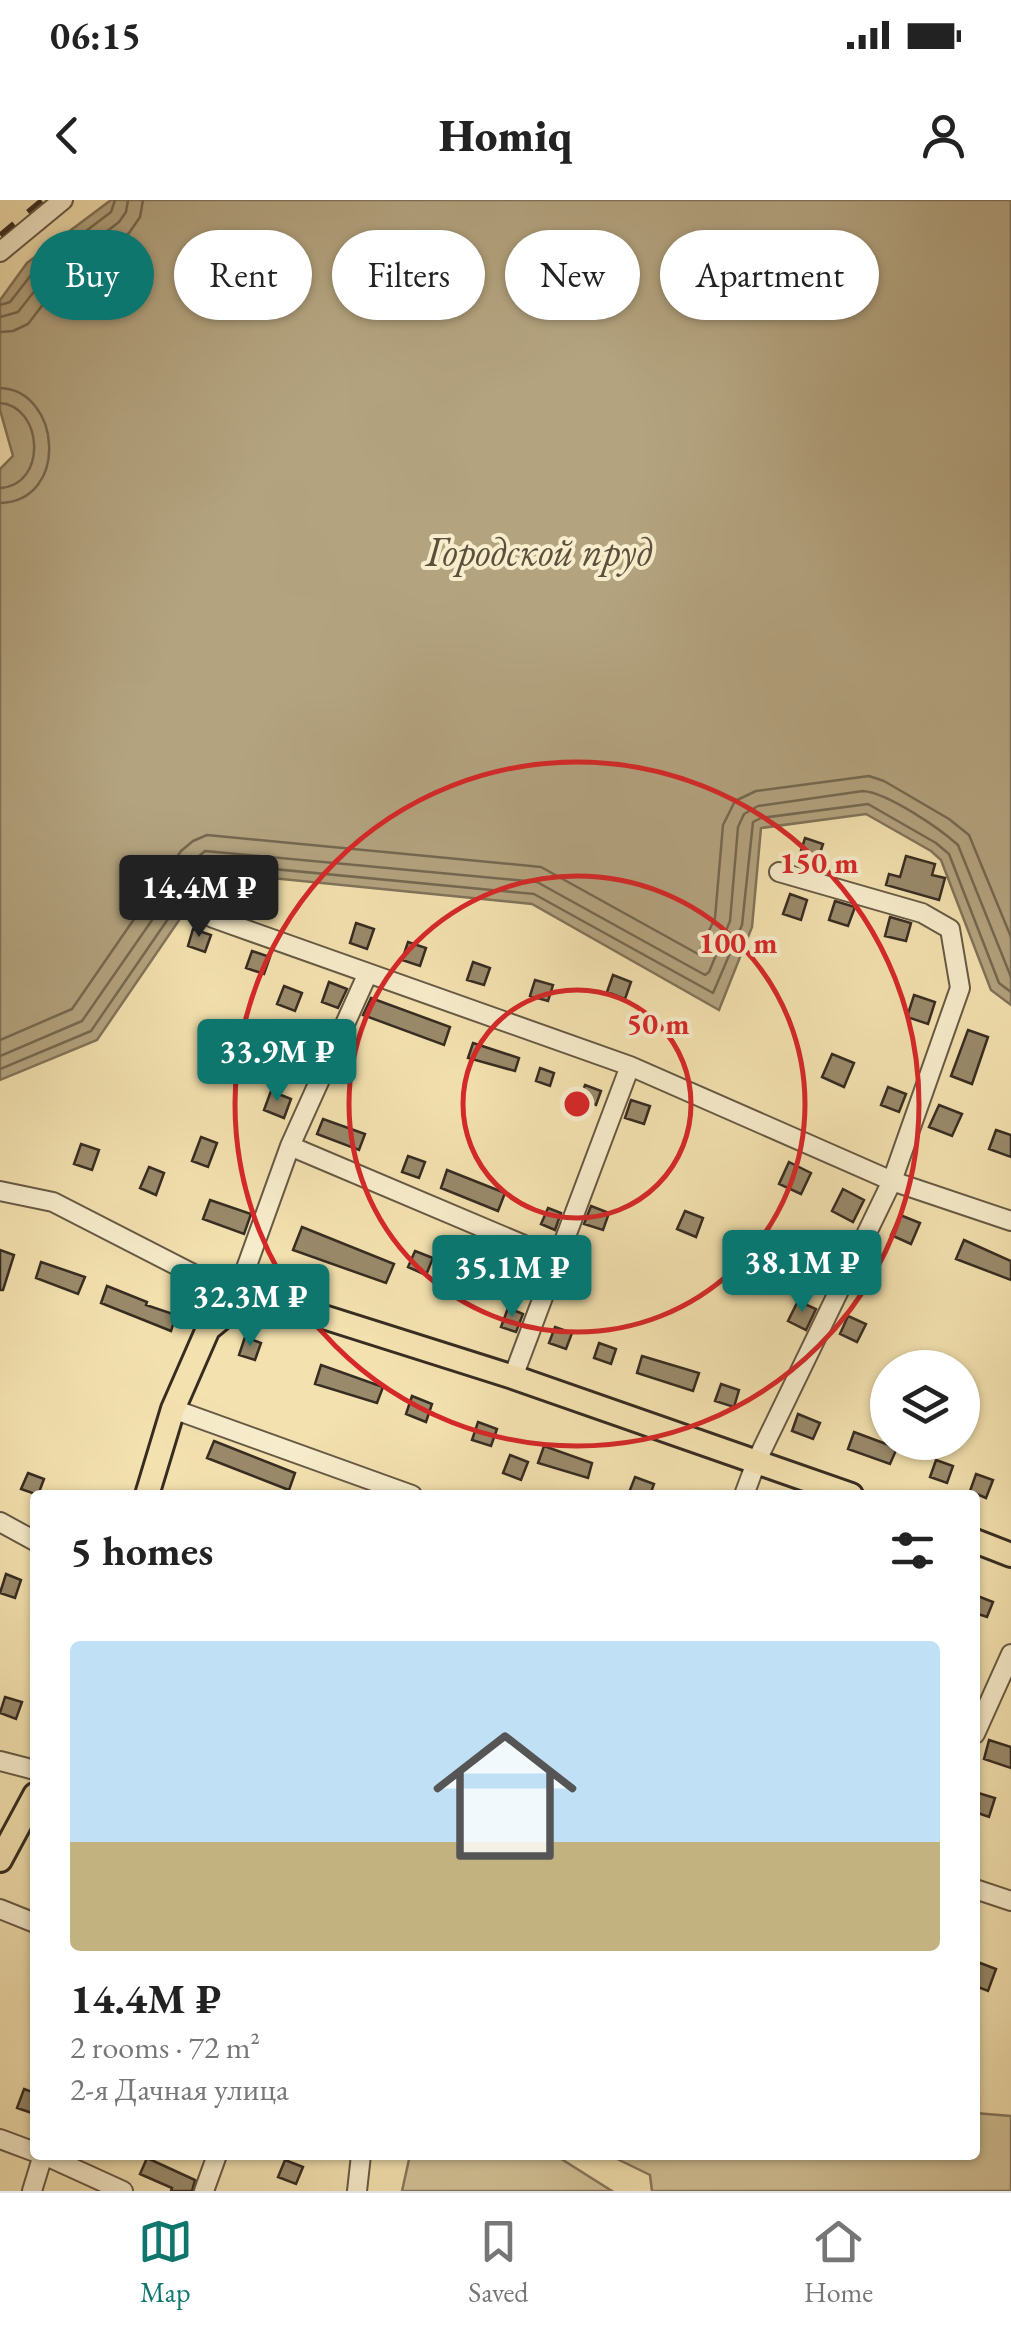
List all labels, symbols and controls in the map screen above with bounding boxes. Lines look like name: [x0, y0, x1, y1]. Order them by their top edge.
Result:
text: 06:15: [50, 11, 141, 60]
text: Homiq: [439, 106, 572, 164]
icon: back: [40, 108, 95, 163]
icon: person: [916, 108, 971, 163]
chip: Buy: [30, 230, 154, 320]
chip: Rent: [174, 230, 312, 320]
chip: Filters: [332, 230, 485, 320]
chip: New: [505, 230, 640, 320]
chip: Apartment: [660, 230, 879, 320]
water label: Городской пруд: [424, 525, 653, 577]
text: 150 m: [780, 843, 858, 882]
pin: 14.4M ₽: [107, 855, 291, 940]
text: 14.4M ₽: [141, 866, 257, 908]
text: 100 m: [699, 923, 777, 962]
text: 50 m: [626, 1004, 690, 1043]
pin: 33.9M ₽: [185, 1019, 369, 1104]
text: 33.9M ₽: [219, 1030, 335, 1072]
centre of rings: [559, 1086, 595, 1122]
pin: 38.1M ₽: [710, 1230, 894, 1315]
pin: 35.1M ₽: [420, 1235, 604, 1320]
text: 38.1M ₽: [744, 1241, 860, 1283]
text: 35.1M ₽: [454, 1246, 570, 1288]
pin: 32.3M ₽: [158, 1264, 342, 1349]
text: 32.3M ₽: [192, 1275, 308, 1317]
map controls: [870, 1350, 980, 1460]
button: layers: [870, 1350, 980, 1460]
text: 5 homes: [70, 1523, 213, 1578]
icon: filters: [885, 1523, 940, 1578]
icon: home: [415, 1706, 595, 1886]
text: 14.4M ₽: [70, 1971, 221, 2026]
text: 2 rooms · 72 m²: [70, 2026, 260, 2068]
text: 2-я Дачная улица: [70, 2068, 289, 2110]
tab: Map: [138, 2214, 193, 2310]
tab: Saved: [468, 2214, 528, 2310]
tab: Home: [804, 2214, 873, 2310]

